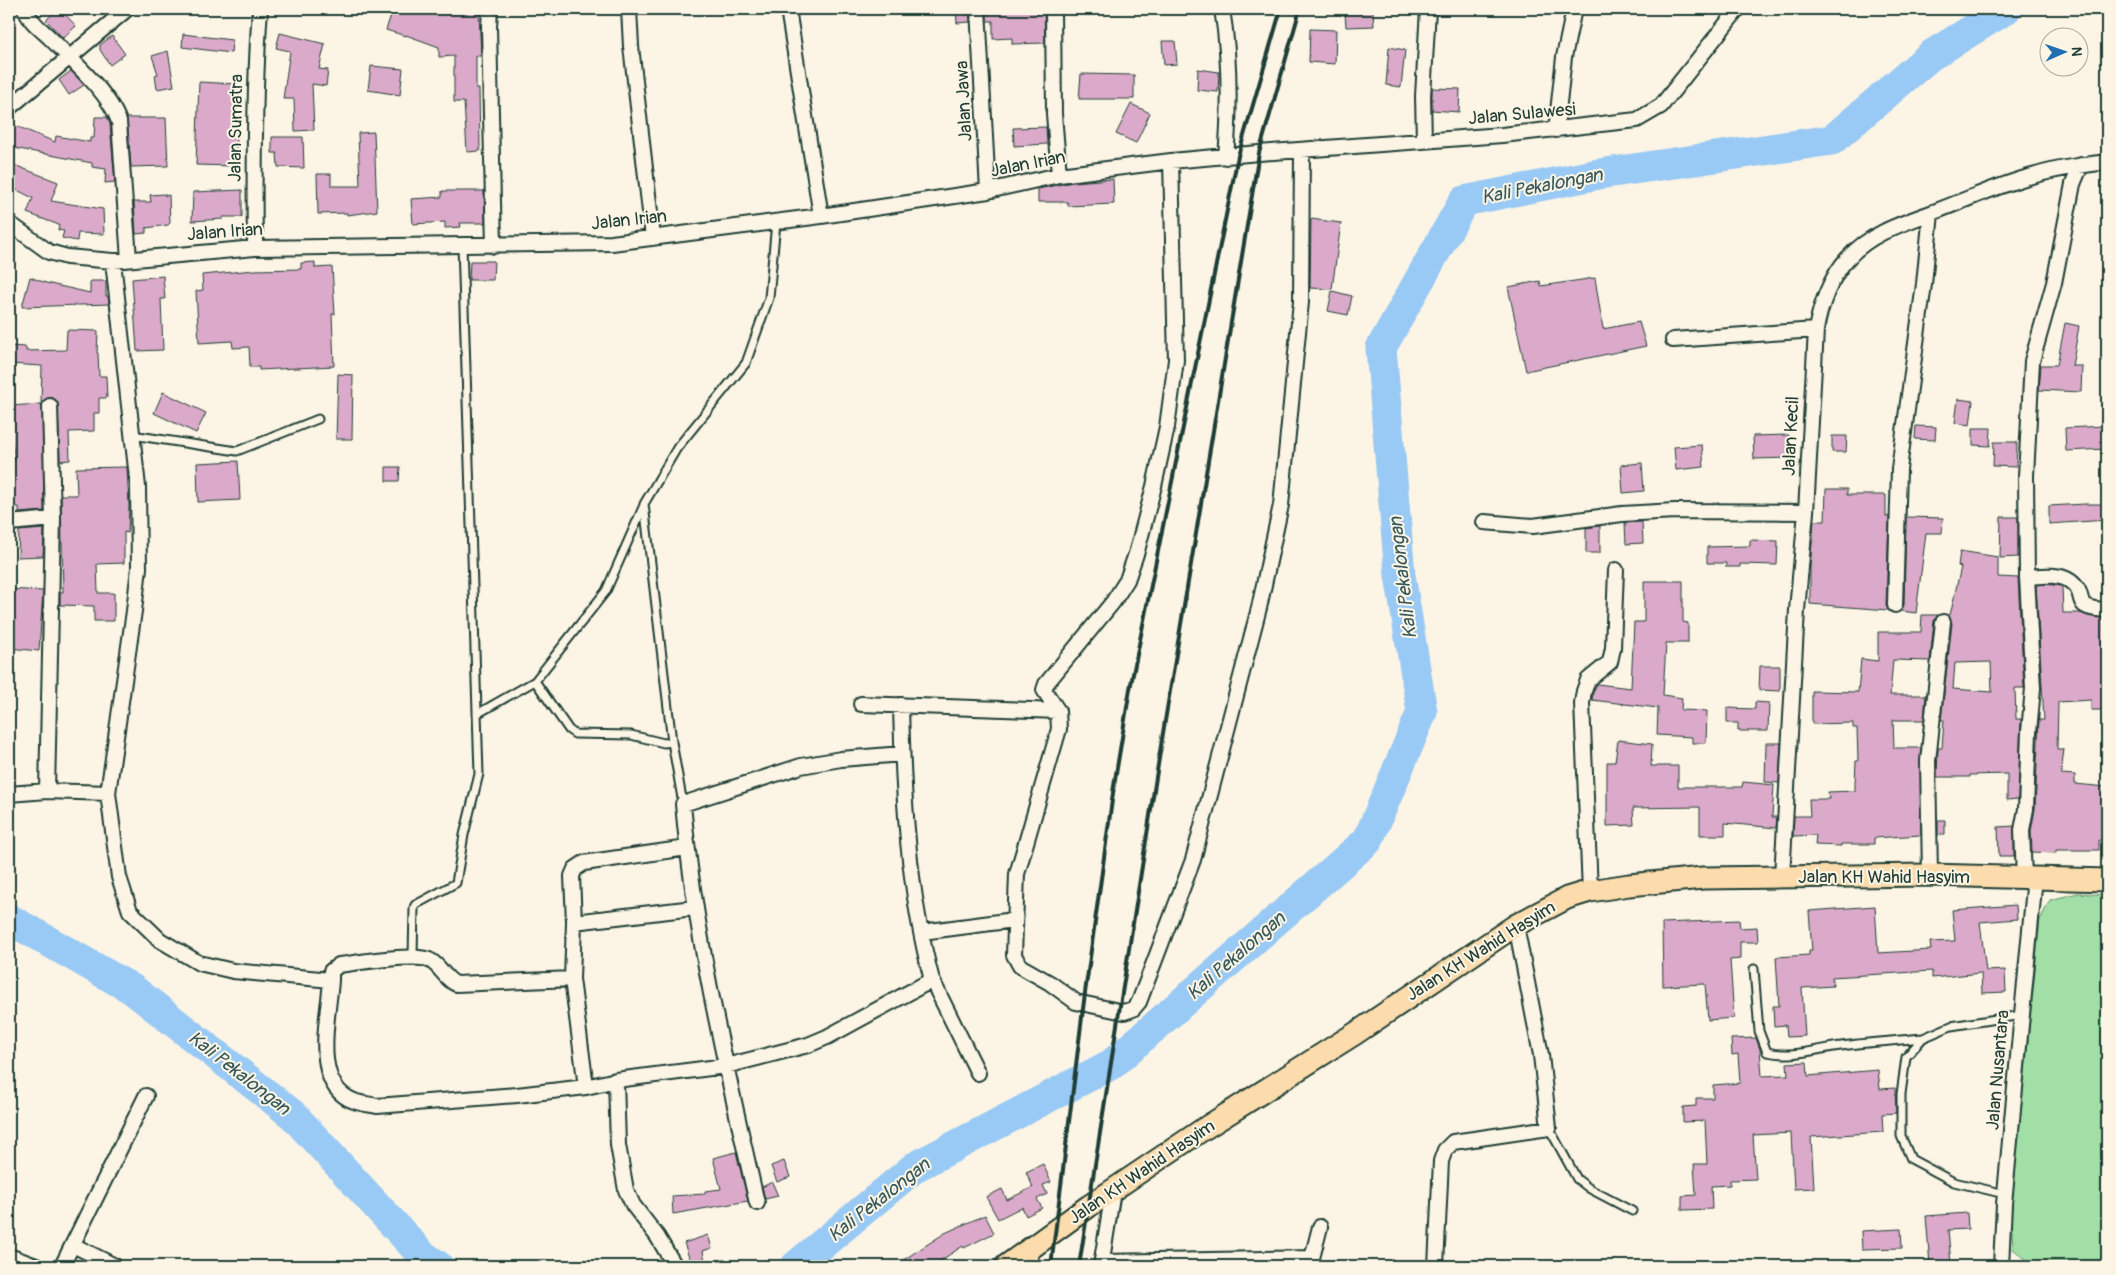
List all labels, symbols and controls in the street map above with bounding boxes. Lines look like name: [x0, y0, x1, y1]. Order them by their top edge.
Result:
north arrow: [2038, 28, 2088, 78]
text: N: [2068, 47, 2085, 57]
street label: Jalan Jawa: [950, 60, 978, 142]
street label: Jalan Sumatra: [224, 74, 248, 182]
street label: Jalan Sulawesi: [1467, 98, 1577, 130]
street label: Jalan Irian: [989, 145, 1067, 183]
water label: Kali Pekalongan: [1479, 162, 1606, 209]
street label: Jalan Irian: [590, 205, 668, 235]
street label: Jalan Irian: [186, 218, 264, 246]
street label: Jalan Kecil: [1777, 396, 1805, 476]
water label: Kali Pekalongan: [1383, 514, 1422, 640]
street label: Jalan KH Wahid Hasyim: [1798, 866, 1970, 889]
street label: Jalan KH Wahid Hasyim: [1402, 896, 1560, 1006]
water label: Kali Pekalongan: [1182, 906, 1291, 1005]
street label: Jalan Nusantara: [1981, 1009, 2015, 1131]
water label: Kali Pekalongan: [183, 1026, 296, 1121]
street label: Jalan KH Wahid Hasyim: [1064, 1114, 1220, 1230]
water label: Kali Pekalongan: [823, 1152, 936, 1247]

